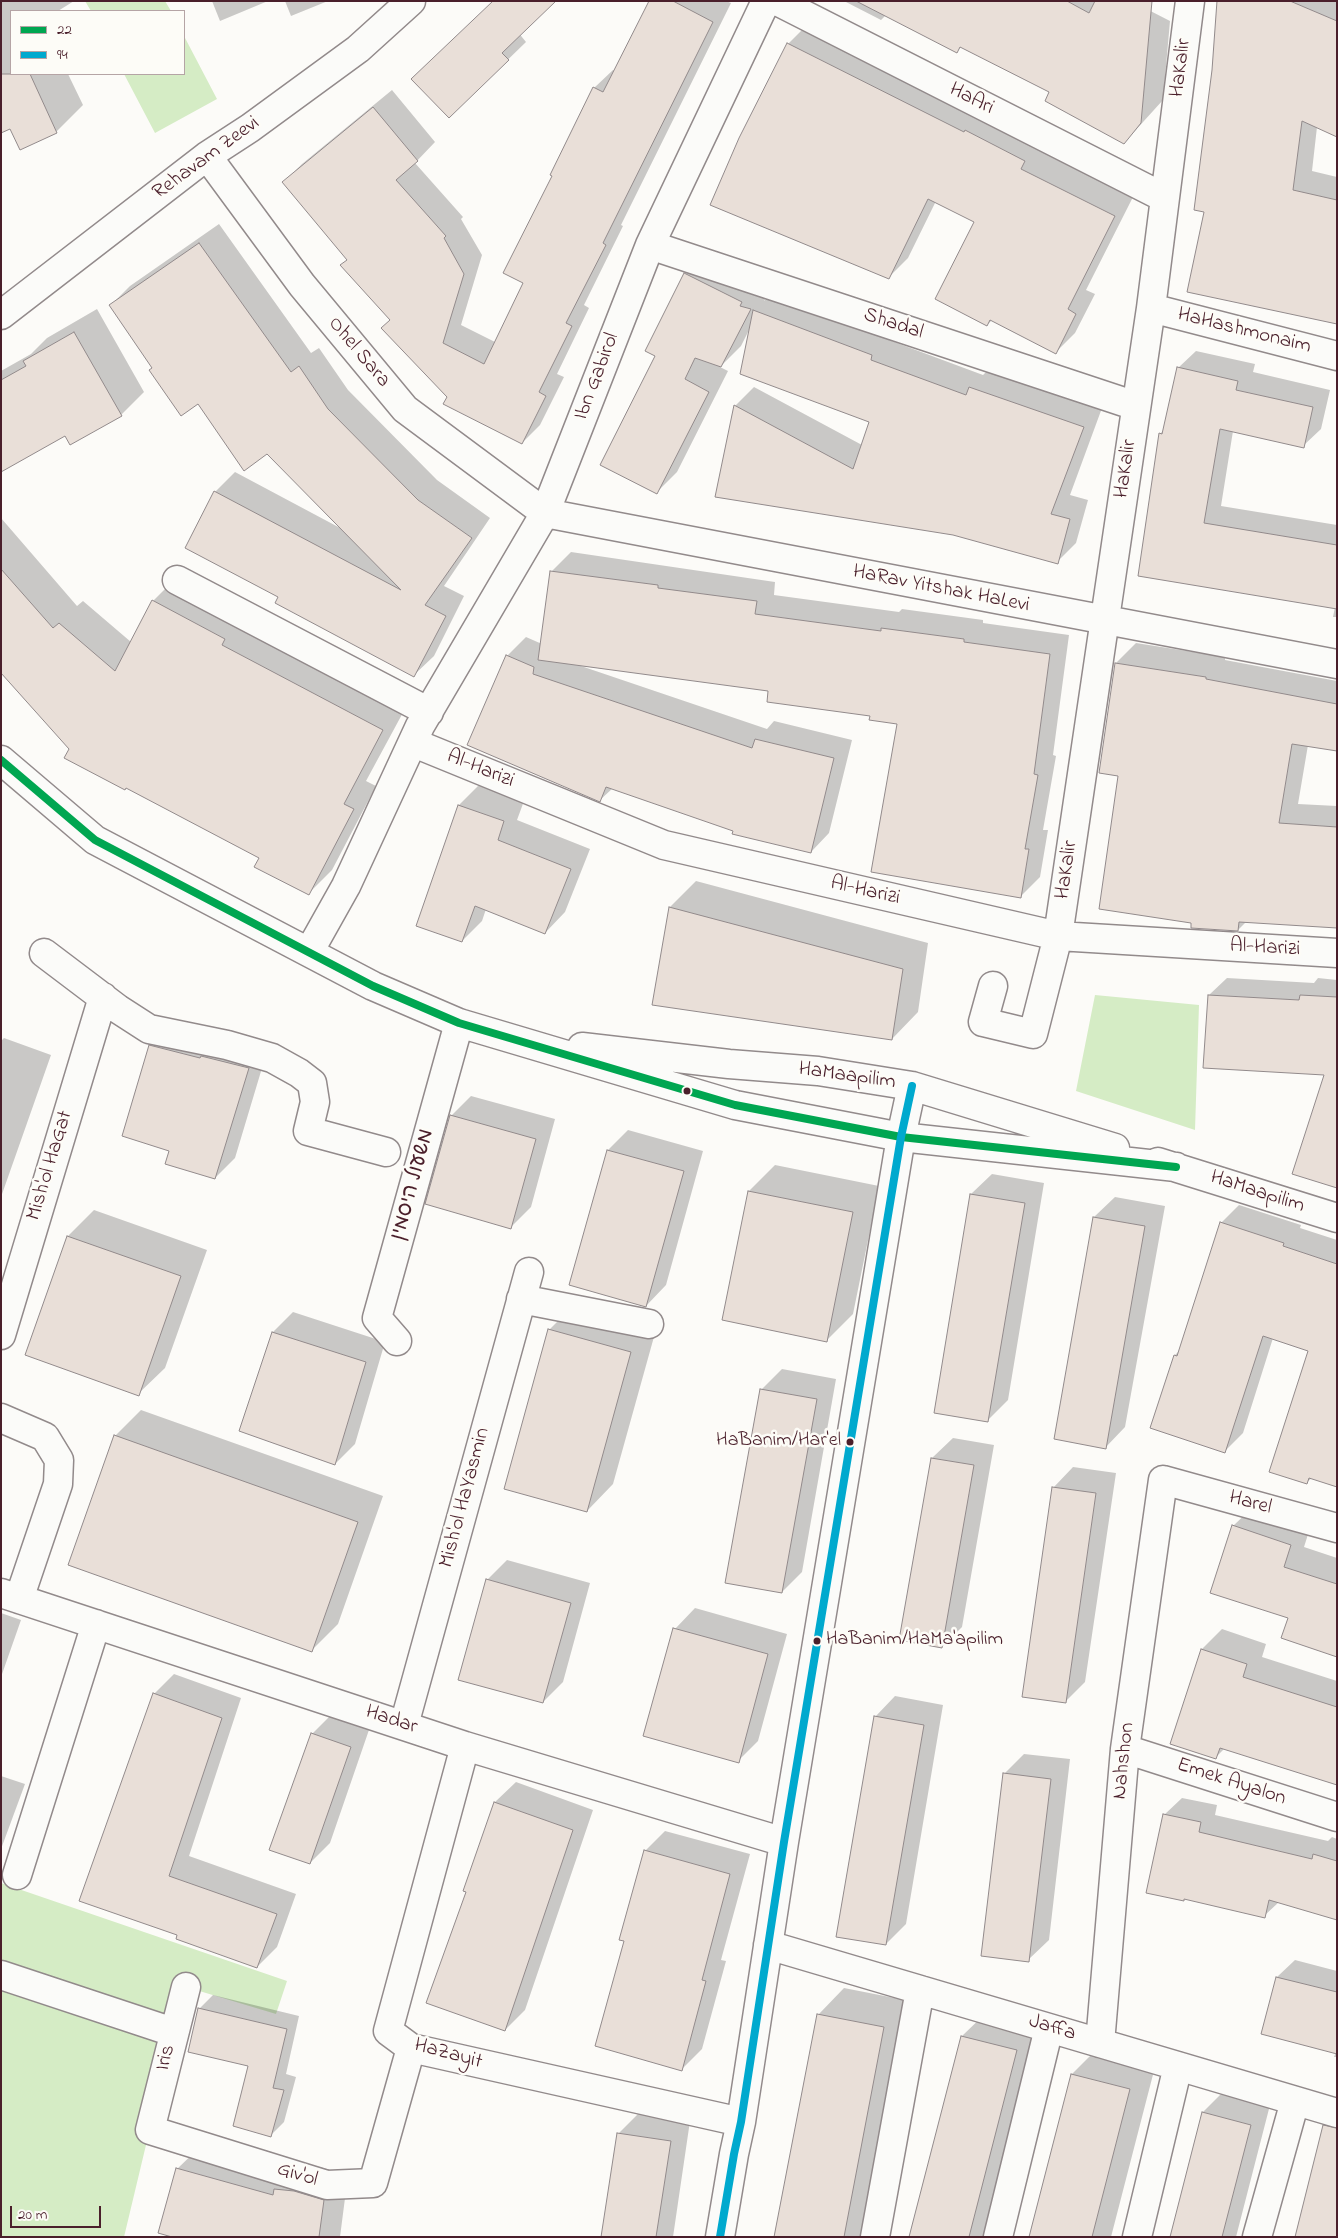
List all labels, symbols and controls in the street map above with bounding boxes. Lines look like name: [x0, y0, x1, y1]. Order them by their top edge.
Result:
legend: [10, 10, 185, 75]
text: 22: [57, 19, 72, 41]
street label: HaKalir: [1166, 37, 1198, 99]
text: 94: [57, 44, 68, 66]
street label: HaAri: [944, 78, 998, 122]
street label: Rehavam Zeevi: [149, 112, 265, 206]
street label: HaHashmonaim: [1175, 303, 1313, 361]
street label: Shadal: [860, 304, 926, 346]
street label: Ohel Sara: [321, 312, 395, 394]
street label: Ibn Gabirol: [570, 330, 626, 424]
street label: HaKalir: [1110, 438, 1144, 500]
street label: HaRav Yitshak HaLevi: [851, 561, 1031, 619]
street label: Al-Harizi: [442, 745, 518, 795]
street label: HaKalir: [1051, 839, 1085, 901]
street label: Al-Harizi: [828, 872, 902, 912]
street label: Al-Harizi: [1229, 935, 1301, 963]
street label: HaMaapilim: [797, 1058, 897, 1096]
unlabelled marker: [682, 1086, 692, 1096]
street label: Mish'ol HaGat: [22, 1108, 80, 1224]
street label: משעול היסמין: [387, 1126, 441, 1244]
street label: HaMaapilim: [1207, 1166, 1307, 1220]
street label: Mish'ol HaYasmin: [435, 1425, 497, 1571]
place label: HaBanim/Har'el: [716, 1430, 841, 1454]
marker: HaBanim/Har'el: [845, 1437, 855, 1447]
street label: Harel: [1226, 1486, 1274, 1522]
place label: HaBanim/HaMa'apilim: [826, 1629, 1003, 1653]
marker: HaBanim/HaMa'apilim: [812, 1636, 822, 1646]
street label: Hadar: [362, 1701, 420, 1741]
street label: Nahshon: [1108, 1721, 1142, 1801]
street label: Emek Ayalon: [1173, 1753, 1289, 1813]
street label: Jaffa: [1025, 2010, 1079, 2048]
street label: HaZayit: [411, 2034, 485, 2076]
street label: Iris: [152, 2042, 182, 2074]
street label: Giv'ol: [274, 2158, 320, 2194]
scale bar: [12, 2196, 104, 2228]
text: 20 m: [18, 2204, 47, 2226]

